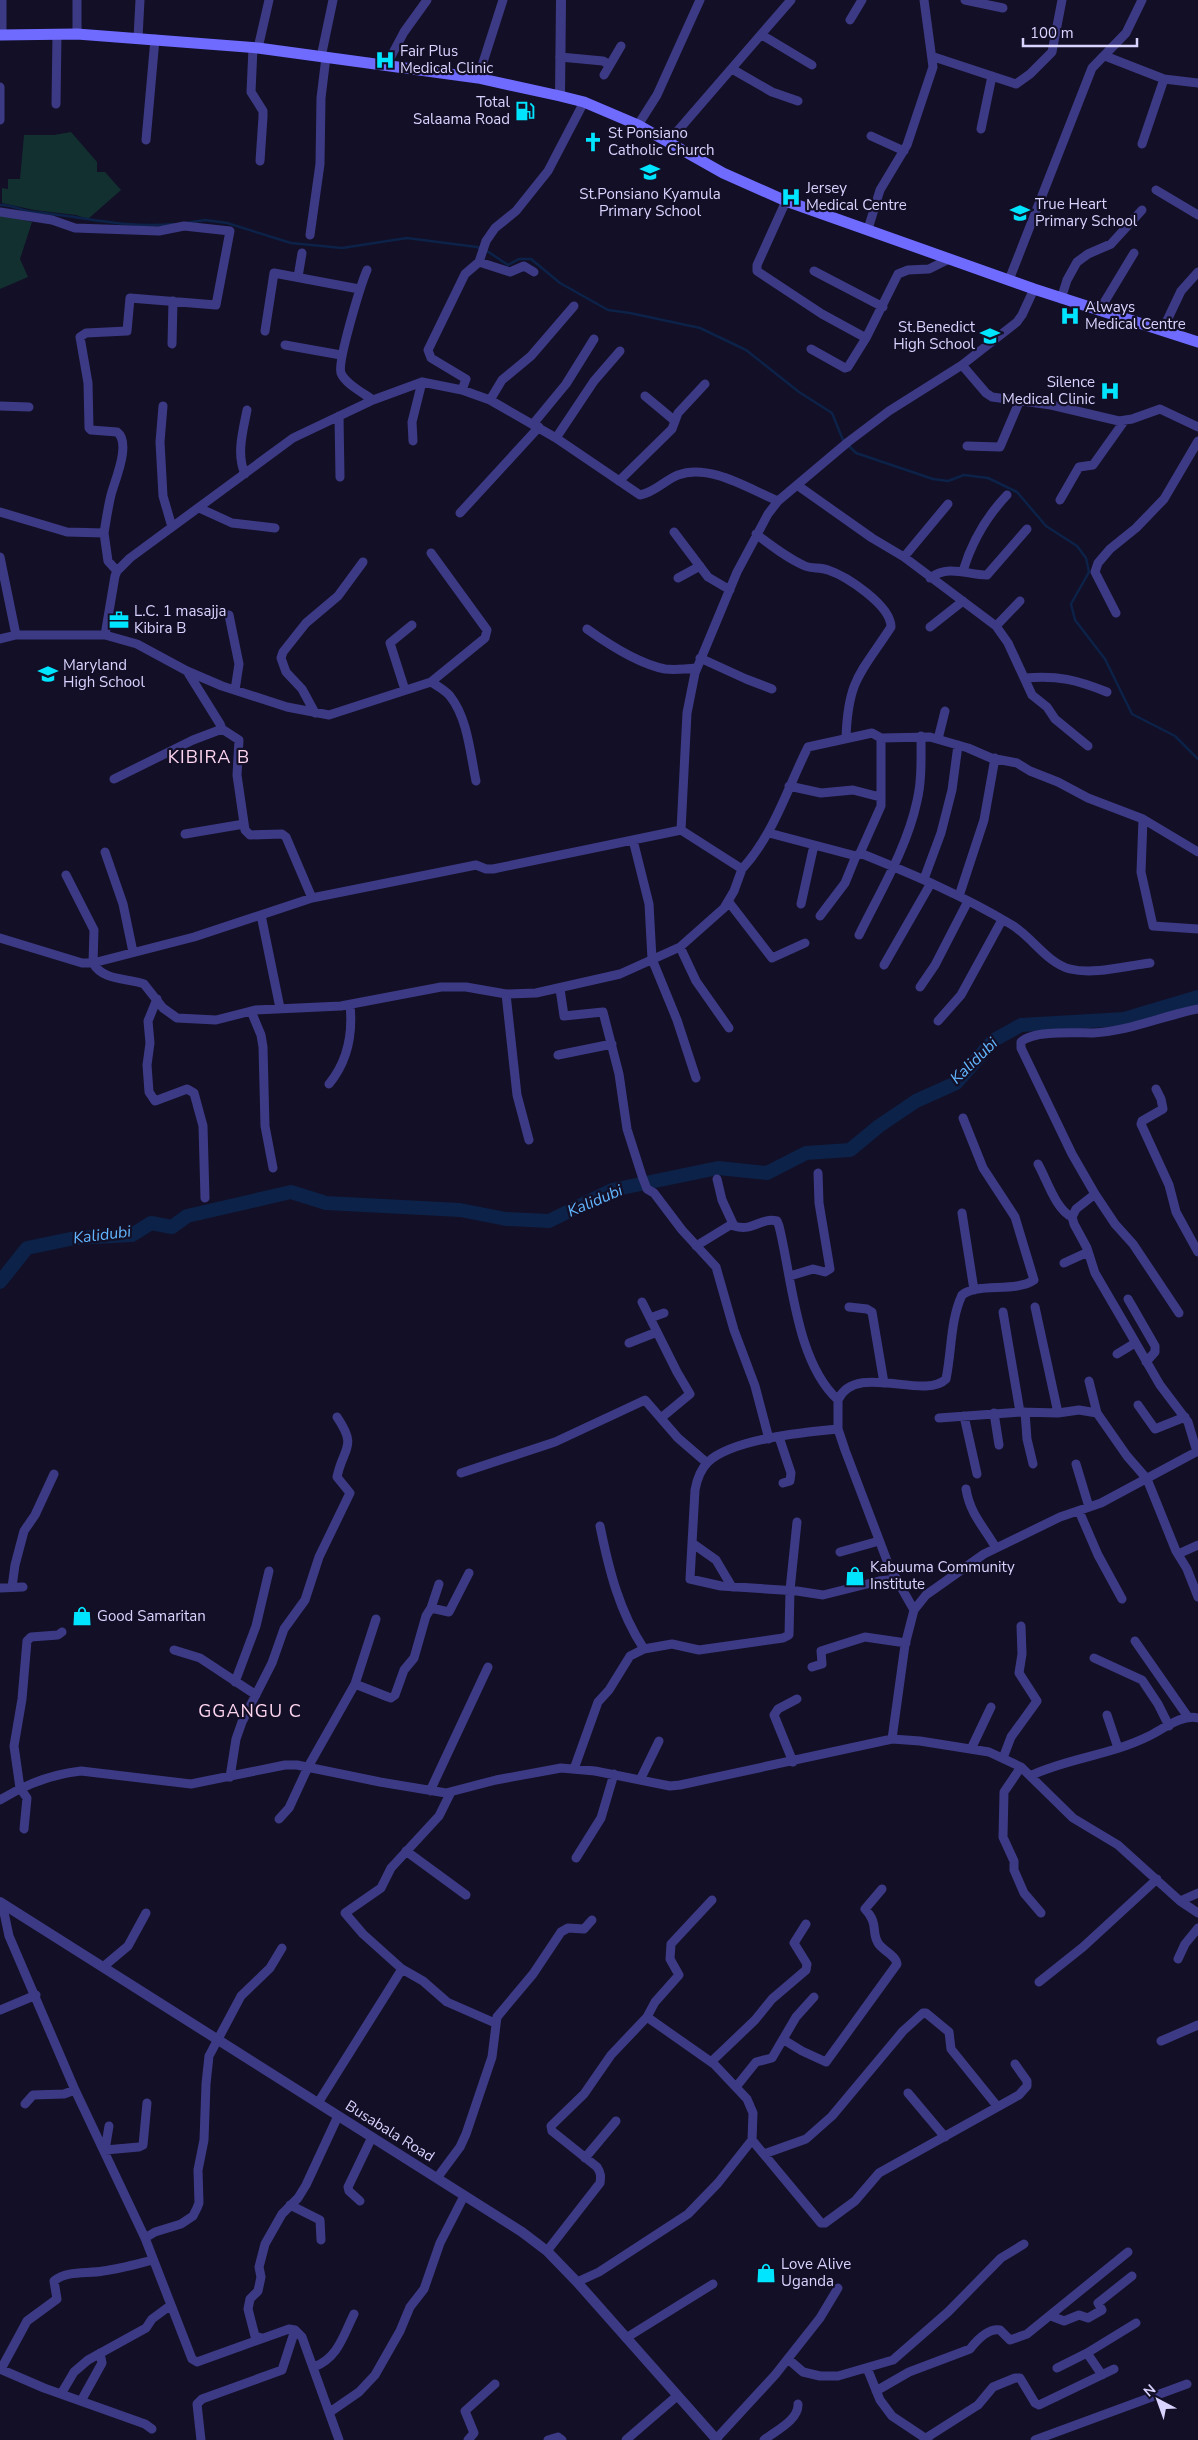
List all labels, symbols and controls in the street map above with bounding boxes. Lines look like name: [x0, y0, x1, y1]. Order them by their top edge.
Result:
scale bar: [1023, 15, 1137, 47]
text: 100 m: [1030, 23, 1074, 43]
place label: Fair Plus Medical Clinic: [400, 41, 493, 78]
hospital icon: Fair Plus Medical Clinic: [374, 49, 396, 71]
place label: Total Salaama Road: [413, 92, 511, 129]
fuel station icon: Total Salaama Road: [514, 100, 536, 122]
place label: St Ponsiano Catholic Church: [608, 123, 714, 160]
church icon: St Ponsiano Catholic Church: [582, 131, 604, 153]
school or university icon: St.Ponsiano Kyamula Primary School: [639, 161, 661, 183]
place label: Jersey Medical Centre: [805, 178, 907, 215]
place label: St.Ponsiano Kyamula Primary School: [579, 184, 721, 221]
hospital icon: Jersey Medical Centre: [780, 186, 802, 208]
place label: True Heart Primary School: [1035, 194, 1138, 231]
school or university icon: True Heart Primary School: [1009, 202, 1031, 224]
place label: Always Medical Centre: [1085, 297, 1186, 334]
hospital icon: Always Medical Centre: [1059, 305, 1081, 327]
place label: St.Benedict High School: [893, 317, 976, 354]
school or university icon: St.Benedict High School: [979, 325, 1001, 347]
place label: Silence Medical Clinic: [1002, 372, 1095, 409]
hospital icon: Silence Medical Clinic: [1099, 380, 1121, 402]
place label: L.C. 1 masajja Kibira B: [134, 601, 227, 638]
office icon: L.C. 1 masajja Kibira B: [108, 609, 130, 631]
place label: Maryland High School: [63, 655, 145, 692]
school or university icon: Maryland High School: [37, 663, 59, 685]
district label: KIBIRA B: [168, 745, 250, 769]
water label: Kalidubi: [945, 1033, 1003, 1089]
water label: Kalidubi: [564, 1179, 626, 1223]
water label: Kalidubi: [72, 1220, 133, 1249]
place label: Kabuuma Community Institute: [870, 1557, 1015, 1594]
shop icon: Kabuuma Community Institute: [844, 1565, 866, 1587]
shop icon: Good Samaritan: [71, 1605, 93, 1627]
place label: Good Samaritan: [97, 1606, 206, 1626]
district label: GGANGU C: [198, 1699, 302, 1723]
street label: Busabala Road: [342, 2096, 438, 2166]
place label: Love Alive Uganda: [781, 2254, 851, 2291]
shop icon: Love Alive Uganda: [755, 2262, 777, 2284]
north arrow: [1133, 2375, 1183, 2425]
text: N: [1140, 2380, 1160, 2401]

